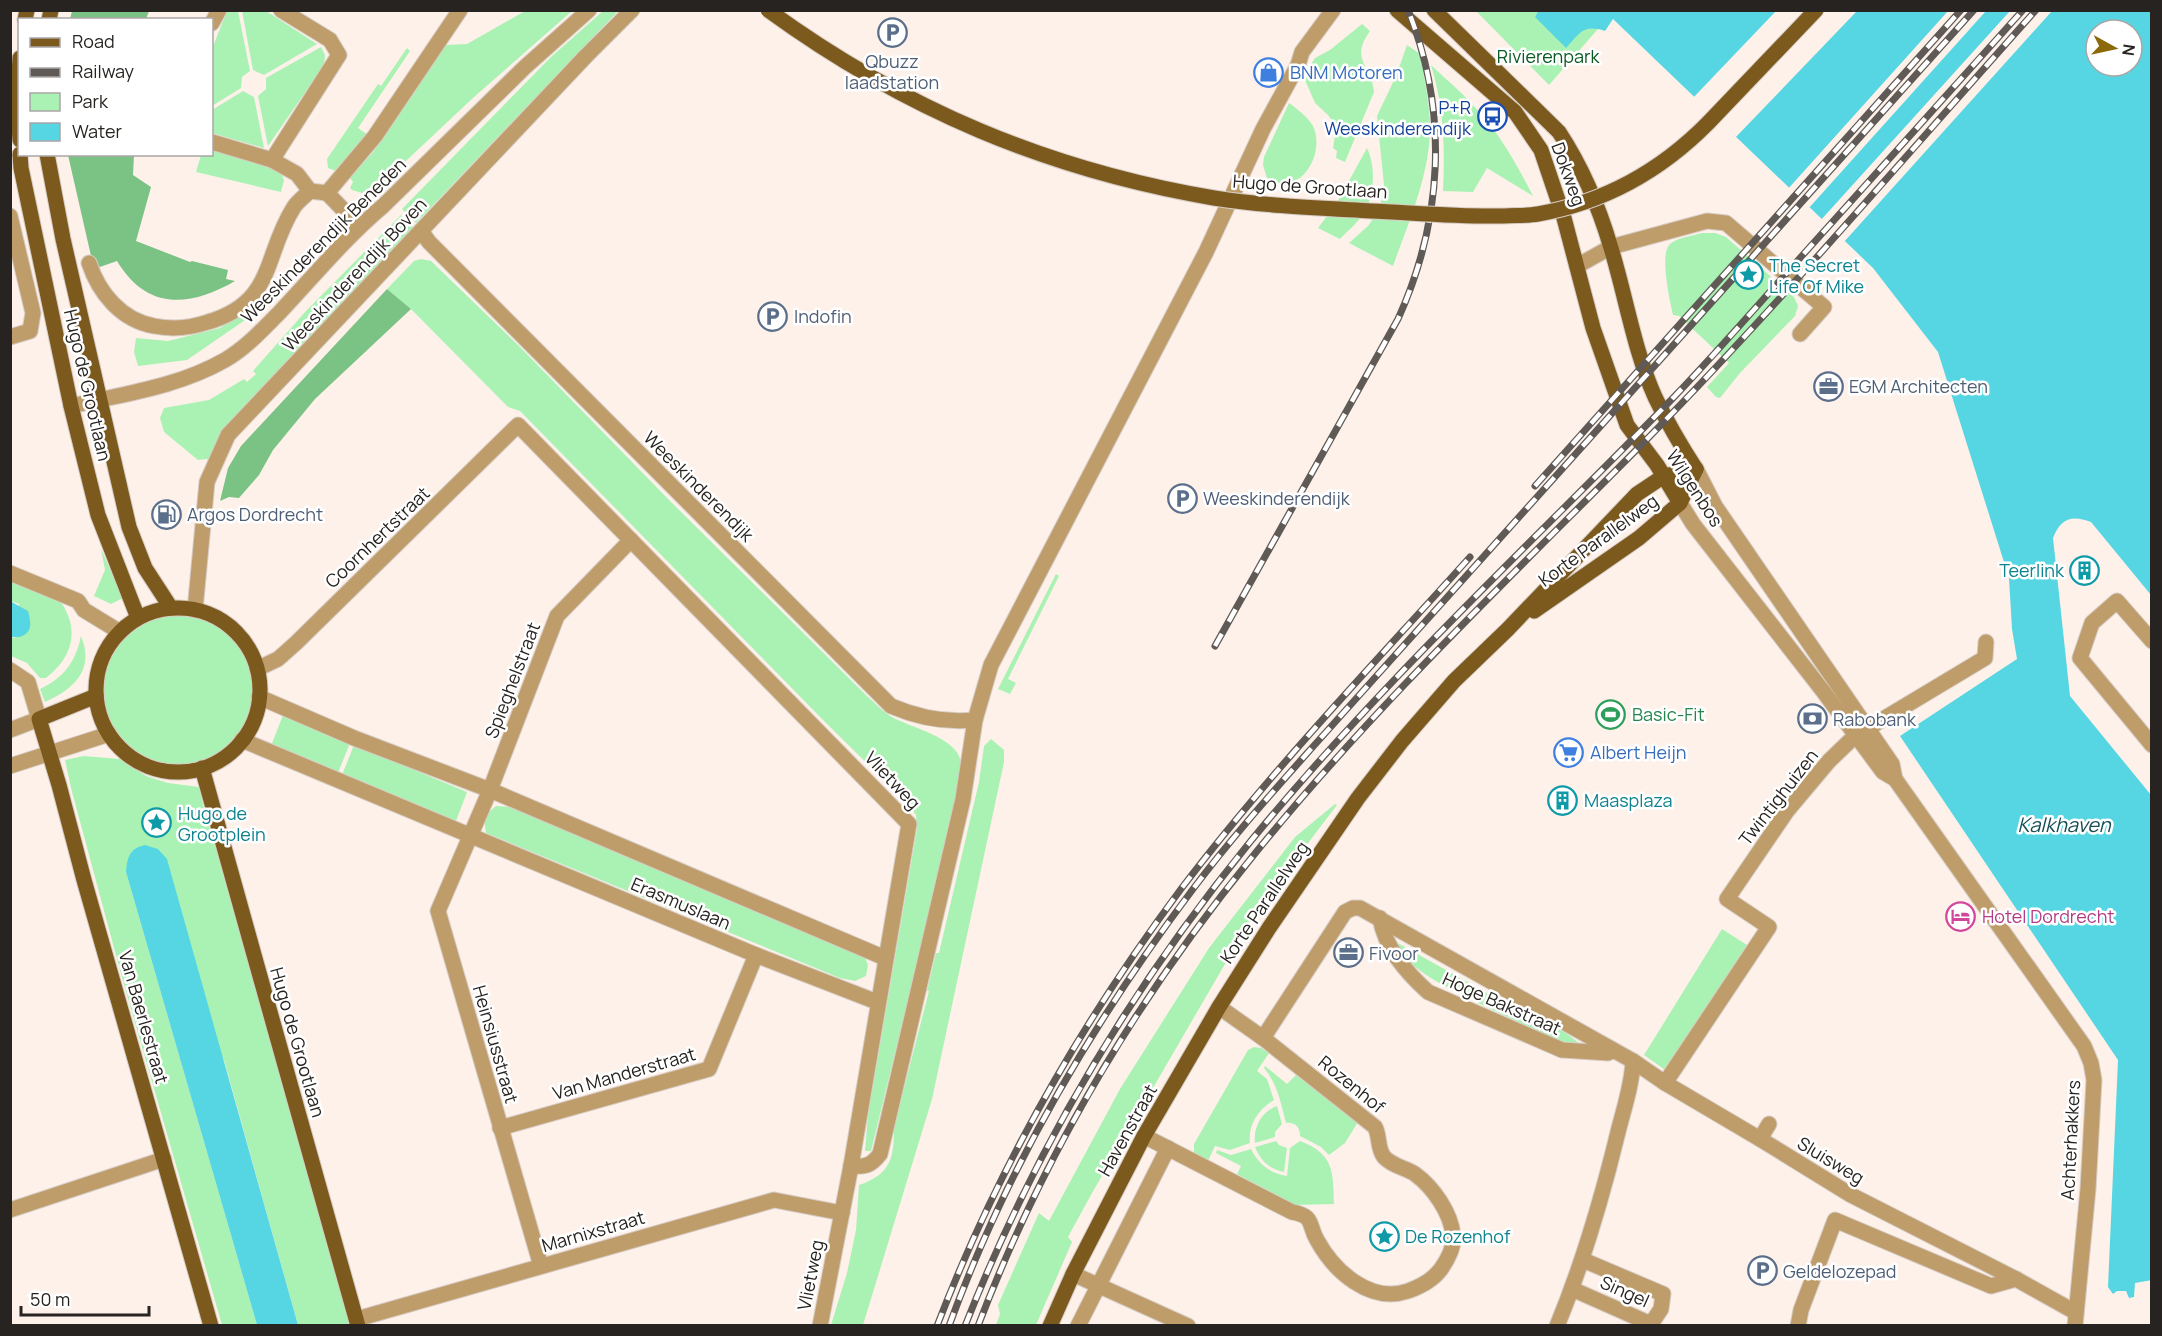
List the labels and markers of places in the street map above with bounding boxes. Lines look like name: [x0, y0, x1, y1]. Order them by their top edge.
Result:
parking icon: Qbuzz laadstation: [876, 16, 908, 48]
place label: Qbuzz laadstation: [845, 49, 939, 94]
shop icon: BNM Motoren: [1253, 56, 1285, 88]
place label: BNM Motoren: [1290, 60, 1403, 84]
place label: P+R Weeskinderendijk: [1324, 95, 1472, 140]
bus stop icon: P+R Weeskinderendijk: [1476, 101, 1508, 133]
place label: The Secret Life Of Mike: [1769, 253, 1864, 298]
place icon: The Secret Life Of Mike: [1732, 259, 1764, 291]
parking icon: Indofin: [757, 300, 789, 332]
place label: Indofin: [794, 304, 852, 328]
office icon: EGM Architecten: [1812, 370, 1844, 402]
place label: EGM Architecten: [1849, 374, 1988, 398]
parking icon: Weeskinderendijk: [1166, 482, 1198, 514]
place label: Weeskinderendijk: [1203, 486, 1351, 510]
fuel station icon: Argos Dordrecht: [150, 498, 182, 530]
place label: Argos Dordrecht: [187, 502, 323, 526]
building icon: Teerlink: [2069, 554, 2101, 586]
place label: Teerlink: [1999, 558, 2065, 582]
sports icon: Basic-Fit: [1595, 698, 1627, 730]
place label: Basic-Fit: [1632, 702, 1705, 726]
bank icon: Rabobank: [1796, 703, 1828, 735]
place label: Rabobank: [1833, 707, 1917, 731]
supermarket icon: Albert Heijn: [1553, 736, 1585, 768]
place label: Albert Heijn: [1590, 740, 1686, 764]
building icon: Maasplaza: [1547, 784, 1579, 816]
place label: Maasplaza: [1584, 788, 1672, 812]
place label: Hugo de Grootplein: [178, 801, 266, 846]
place icon: Hugo de Grootplein: [141, 807, 173, 839]
hotel icon: Hotel Dordrecht: [1945, 900, 1977, 932]
place label: Hotel Dordrecht: [1982, 904, 2115, 928]
office icon: Fivoor: [1332, 937, 1364, 969]
place label: Fivoor: [1369, 941, 1419, 965]
place icon: De Rozenhof: [1368, 1220, 1400, 1252]
place label: De Rozenhof: [1405, 1224, 1511, 1248]
parking icon: Geldelozepad: [1746, 1255, 1778, 1287]
place label: Geldelozepad: [1783, 1259, 1896, 1283]

